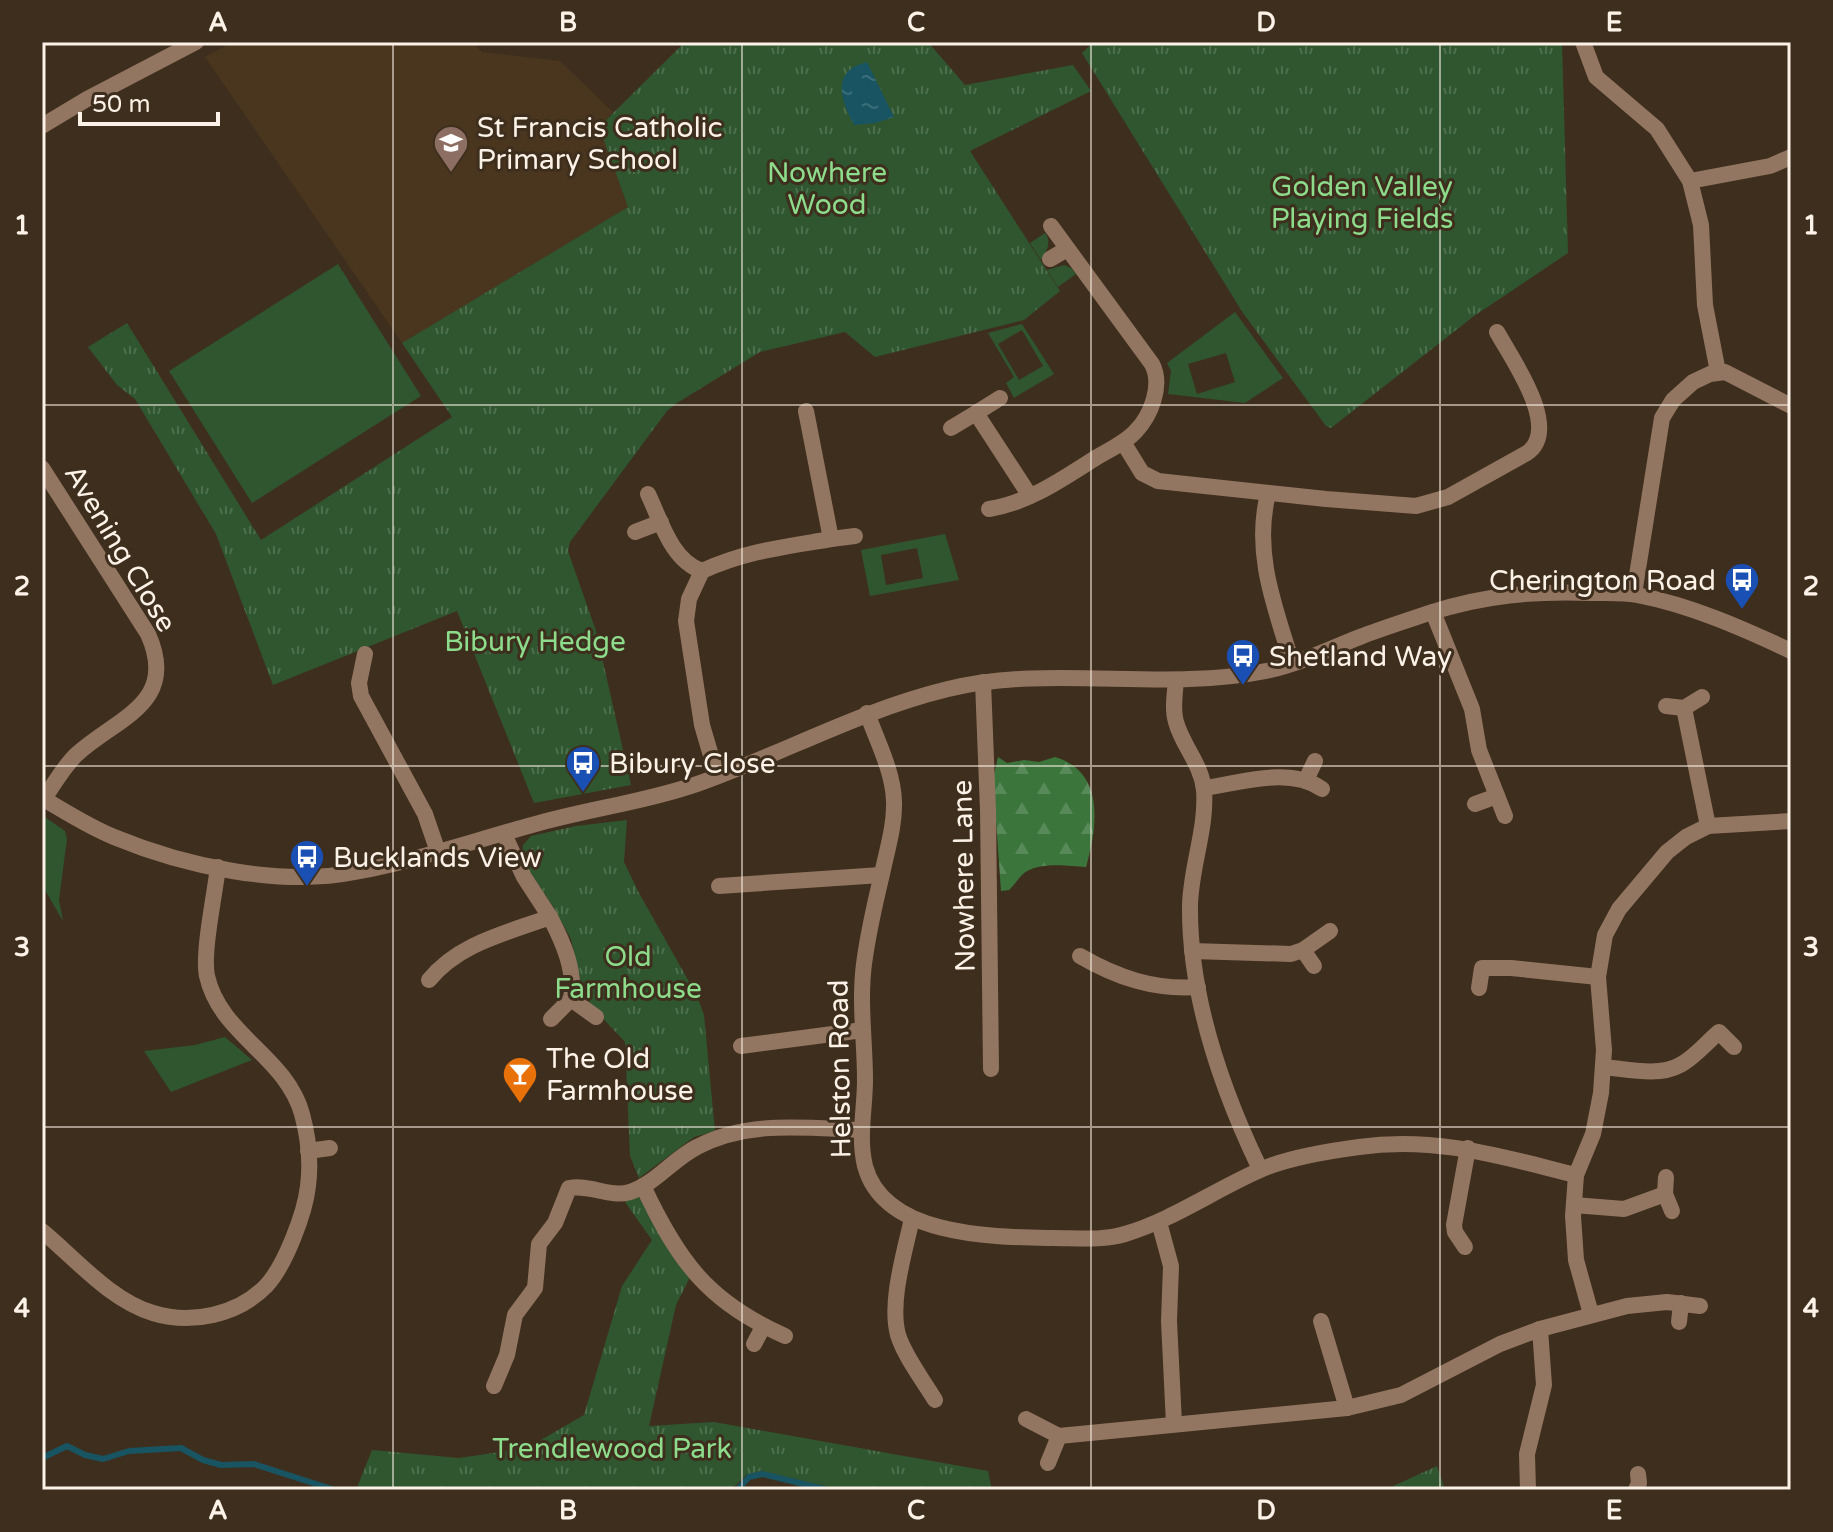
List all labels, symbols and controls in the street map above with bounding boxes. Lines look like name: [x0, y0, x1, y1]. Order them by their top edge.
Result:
text: A: [208, 7, 228, 38]
text: B: [559, 7, 577, 38]
text: C: [907, 7, 925, 38]
text: D: [1256, 7, 1276, 38]
text: E: [1606, 7, 1622, 38]
scale bar: [80, 76, 218, 126]
text: 50 m: [92, 90, 150, 119]
place label: St Francis Catholic Primary School: [477, 111, 723, 177]
school or university icon: St Francis Catholic Primary School: [432, 124, 470, 174]
park label: Nowhere Wood: [767, 156, 887, 222]
park label: Golden Valley Playing Fields: [1271, 170, 1453, 236]
text: 1: [14, 210, 30, 241]
text: 1: [1803, 210, 1819, 241]
street label: Avening Close: [57, 459, 183, 638]
bus stop icon: Cherington Road: [1723, 561, 1761, 611]
place label: Cherington Road: [1489, 564, 1716, 598]
text: 2: [14, 571, 30, 602]
text: 2: [1803, 571, 1819, 602]
park label: Bibury Hedge: [444, 625, 626, 659]
bus stop icon: Shetland Way: [1224, 637, 1262, 687]
place label: Shetland Way: [1269, 640, 1452, 674]
bus stop icon: Bibury Close: [564, 744, 602, 794]
place label: Bibury Close: [609, 747, 776, 781]
street label: Nowhere Lane: [945, 780, 983, 972]
bus stop icon: Bucklands View: [288, 838, 326, 888]
place label: Bucklands View: [333, 841, 542, 875]
text: 3: [14, 932, 30, 963]
text: 3: [1803, 932, 1819, 963]
park label: Old Farmhouse: [554, 940, 702, 1006]
street label: Helston Road: [821, 979, 859, 1159]
place label: The Old Farmhouse: [546, 1042, 693, 1108]
bar icon: The Old Farmhouse: [501, 1055, 539, 1105]
text: 4: [14, 1293, 30, 1324]
text: 4: [1803, 1293, 1819, 1324]
park label: Trendlewood Park: [492, 1432, 732, 1466]
text: A: [208, 1495, 228, 1526]
text: B: [559, 1495, 577, 1526]
text: C: [907, 1495, 925, 1526]
text: D: [1256, 1495, 1276, 1526]
text: E: [1606, 1495, 1622, 1526]

